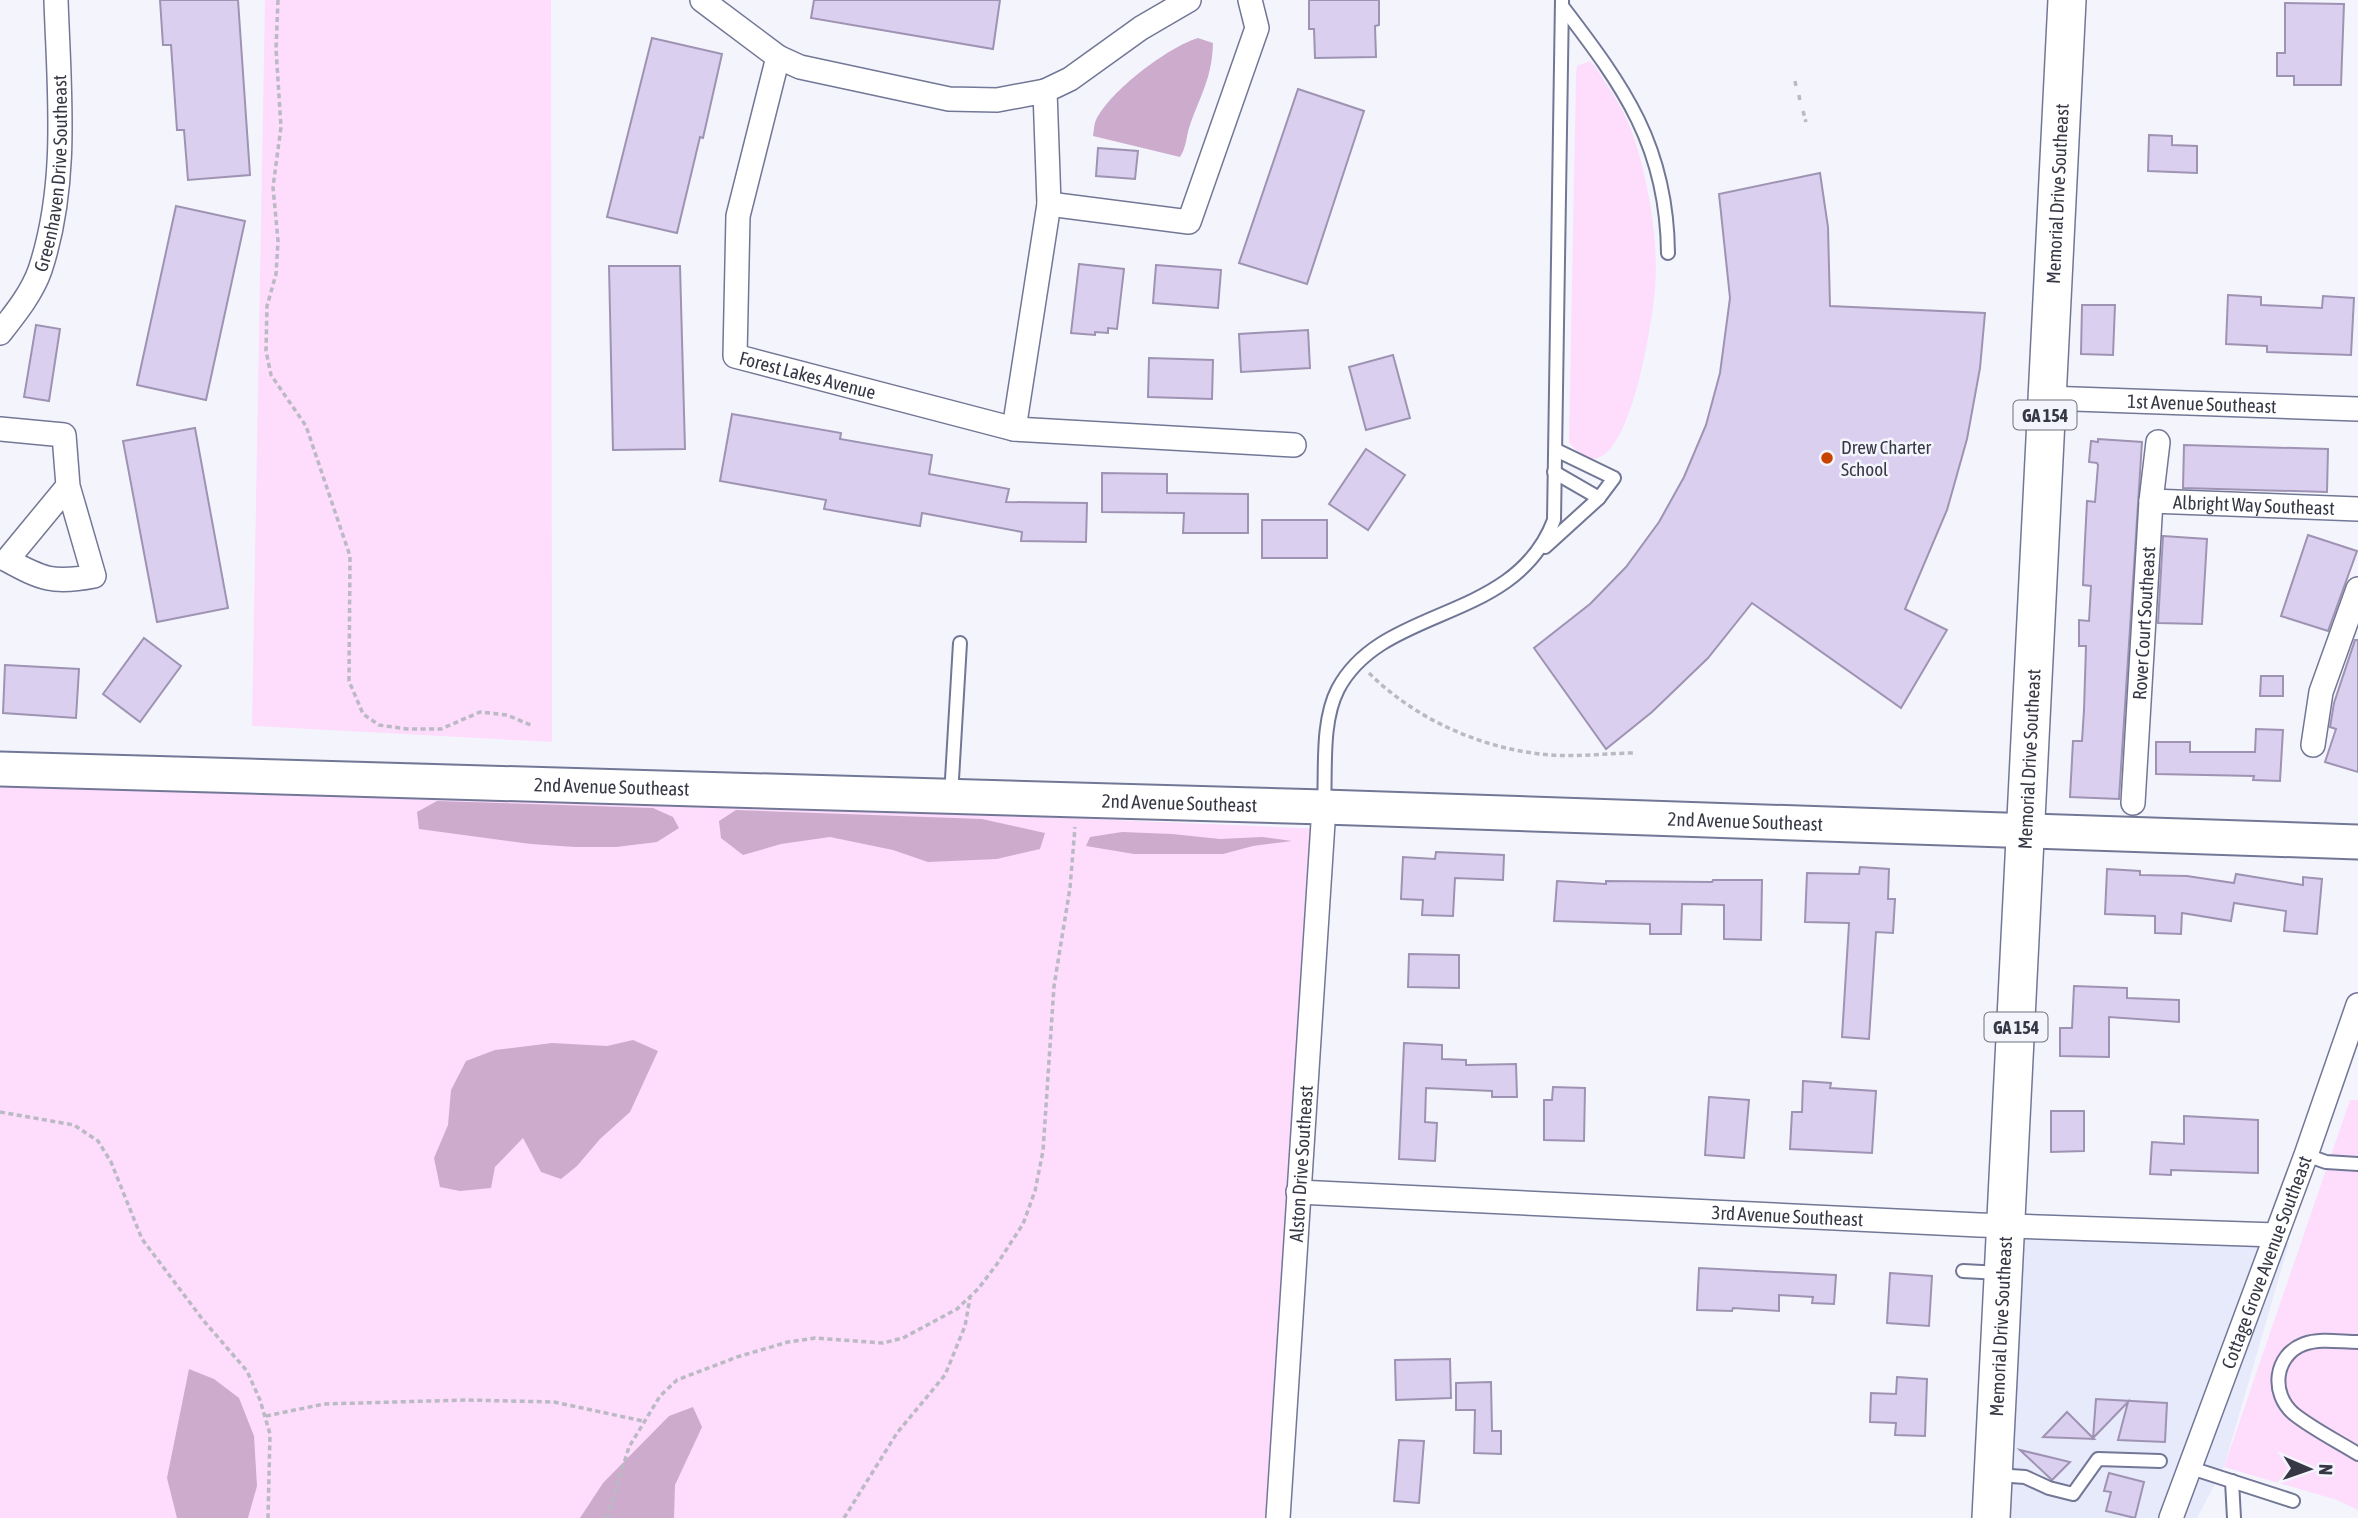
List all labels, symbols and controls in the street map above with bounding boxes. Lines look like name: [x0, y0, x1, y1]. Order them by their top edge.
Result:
street label: Greenhaven Drive Southeast: [29, 74, 71, 274]
street label: Memorial Drive Southeast: [2042, 103, 2073, 284]
street label: Forest Lakes Avenue: [737, 347, 878, 403]
street label: 1st Avenue Southeast: [2127, 390, 2277, 417]
road number: GA 154: [2014, 400, 2076, 430]
place label: Drew Charter School: [1841, 436, 1932, 480]
marker: Drew Charter School: [1819, 450, 1835, 466]
street label: Albright Way Southeast: [2173, 491, 2335, 519]
street label: Rover Court Southeast: [2128, 546, 2159, 701]
street label: Memorial Drive Southeast: [2014, 668, 2045, 850]
street label: 2nd Avenue Southeast: [534, 773, 690, 800]
street label: 2nd Avenue Southeast: [1101, 790, 1258, 816]
street label: 2nd Avenue Southeast: [1667, 808, 1823, 835]
road number: GA 154: [1984, 1012, 2048, 1042]
street label: Alston Drive Southeast: [1285, 1085, 1317, 1243]
street label: Cottage Grove Avenue Southeast: [2217, 1153, 2316, 1372]
street label: 3rd Avenue Southeast: [1711, 1201, 1864, 1230]
street label: Memorial Drive Southeast: [1985, 1236, 2016, 1417]
north arrow: [2274, 1434, 2344, 1504]
text: N: [2315, 1464, 2337, 1476]

